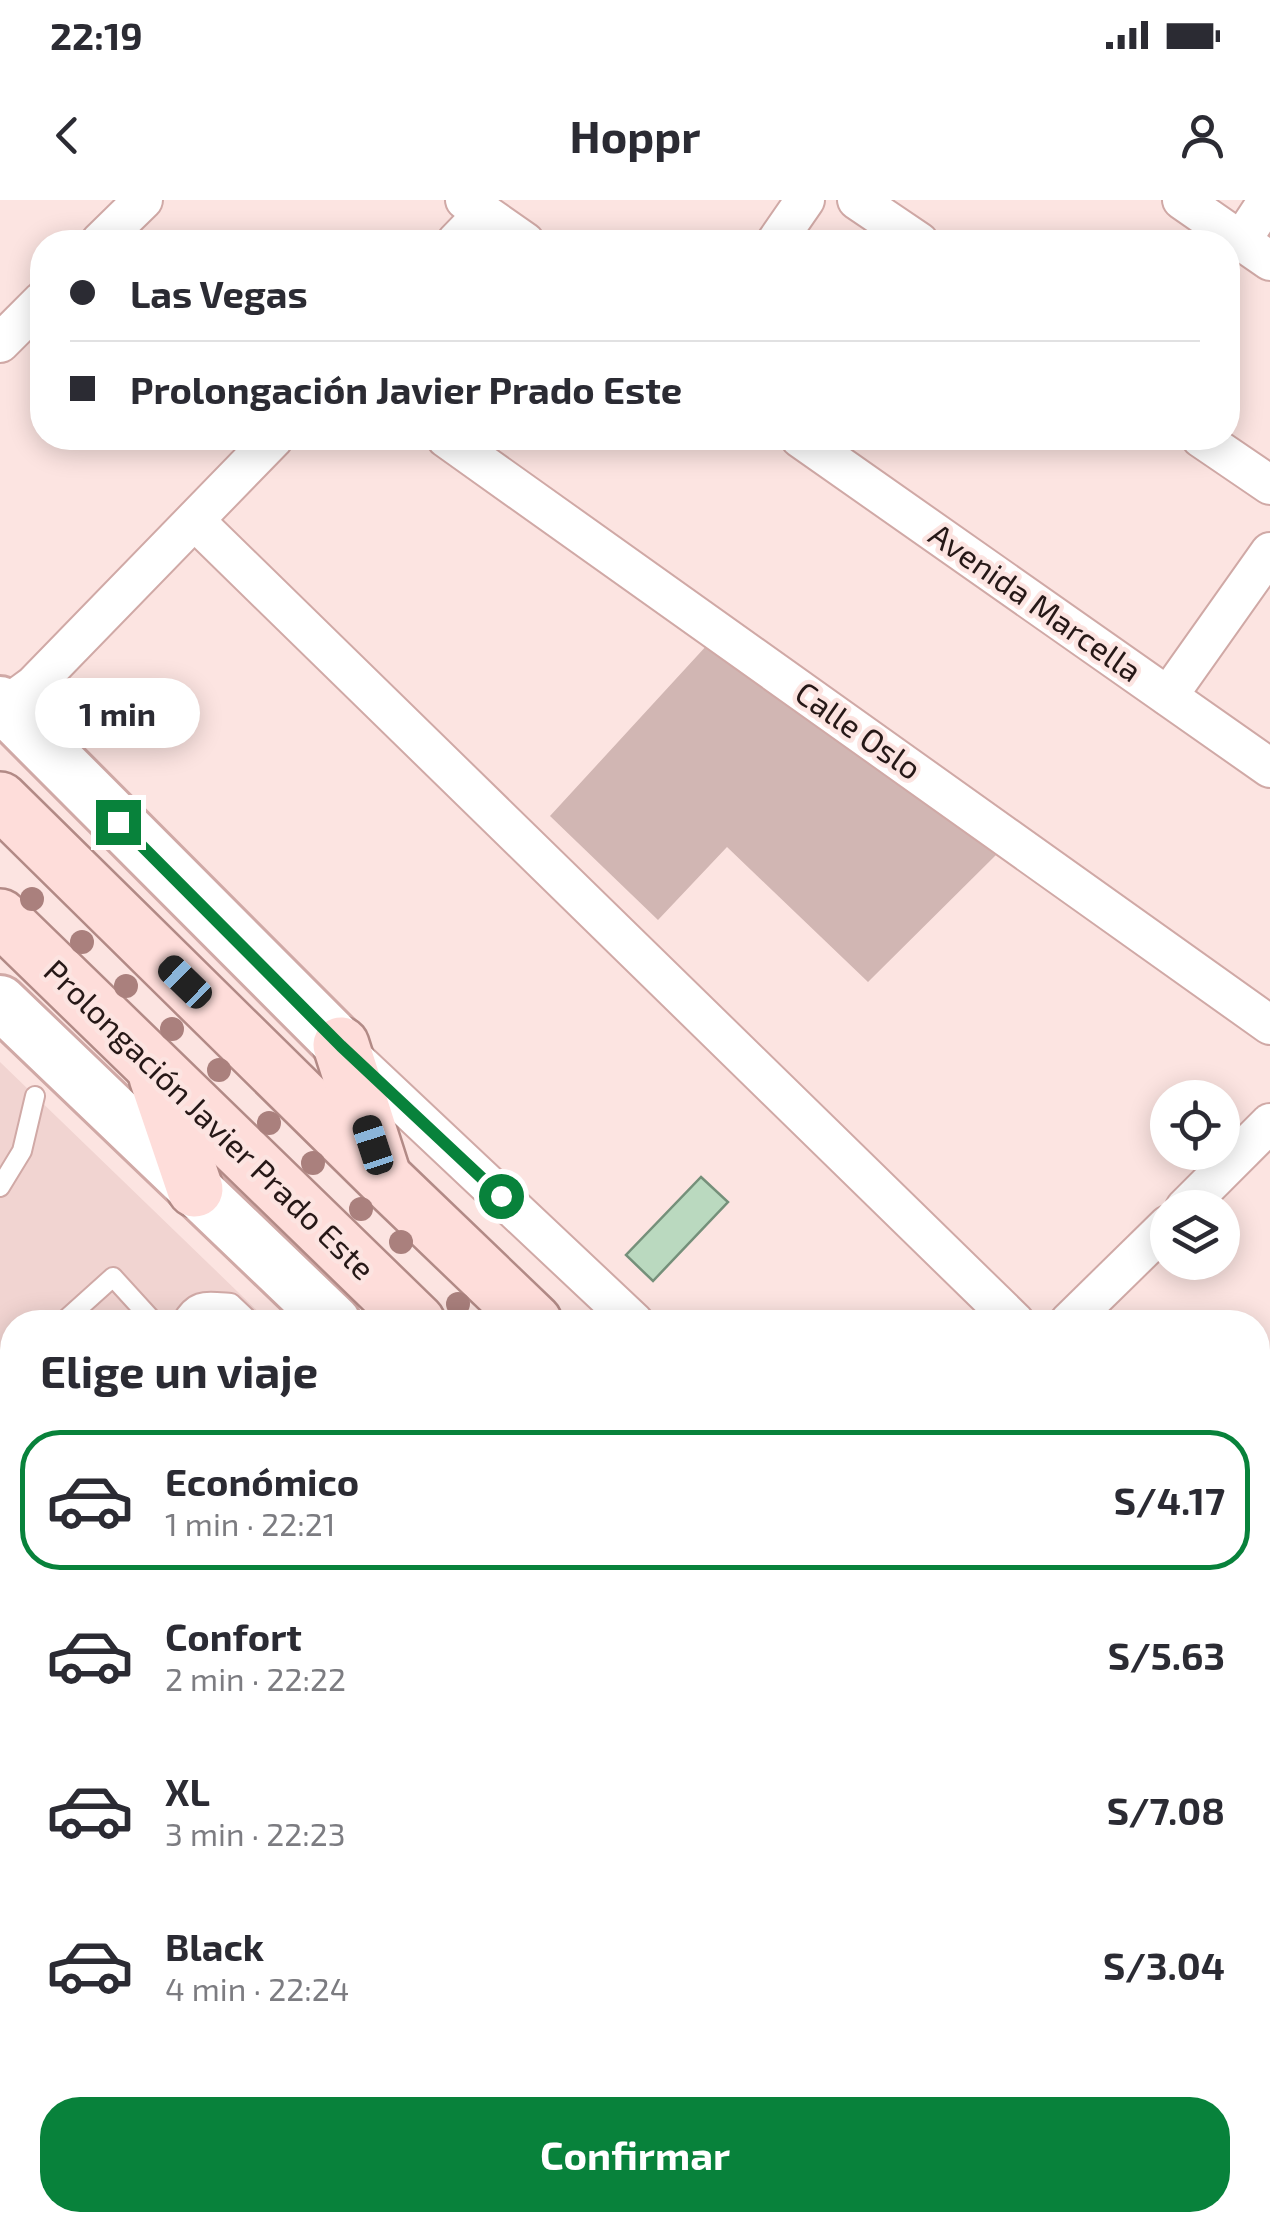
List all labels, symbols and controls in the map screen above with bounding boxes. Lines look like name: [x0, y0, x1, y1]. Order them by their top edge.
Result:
text: 22:19: [50, 12, 143, 58]
icon: back: [40, 108, 95, 163]
text: Hoppr: [570, 108, 700, 162]
icon: person: [1175, 108, 1230, 163]
text: Las Vegas: [130, 270, 308, 316]
text: Prolongación Javier Prado Este: [130, 366, 682, 412]
street label: Avenida Marcella: [923, 514, 1149, 689]
street label: Calle Oslo: [789, 672, 929, 786]
callout: 1 min: [36, 677, 200, 747]
text: 1 min: [79, 694, 156, 732]
route end: [96, 800, 141, 845]
car: [153, 950, 217, 1014]
street label: Prolongación Javier Prado Este: [37, 951, 383, 1287]
map controls: [1150, 1080, 1240, 1280]
button: locate: [1150, 1080, 1240, 1170]
car: [349, 1112, 397, 1178]
route start: [479, 1174, 524, 1219]
button: layers: [1150, 1190, 1240, 1280]
text: Elige un viaje: [40, 1343, 318, 1397]
icon: car: [45, 1455, 135, 1545]
text: Económico: [165, 1458, 359, 1504]
text: S/4.17: [1114, 1477, 1225, 1523]
text: 1 min · 22:21: [165, 1504, 336, 1542]
icon: car: [45, 1610, 135, 1700]
text: Confort: [165, 1613, 302, 1659]
text: S/5.63: [1108, 1632, 1225, 1678]
text: 2 min · 22:22: [165, 1659, 346, 1697]
icon: car: [45, 1765, 135, 1855]
text: XL: [165, 1768, 210, 1814]
text: S/7.08: [1107, 1787, 1225, 1833]
text: 3 min · 22:23: [165, 1814, 346, 1852]
icon: car: [45, 1920, 135, 2010]
text: Black: [165, 1923, 264, 1969]
text: S/3.04: [1103, 1942, 1225, 1988]
text: 4 min · 22:24: [165, 1969, 349, 2007]
button: Confirmar: [40, 2097, 1230, 2212]

